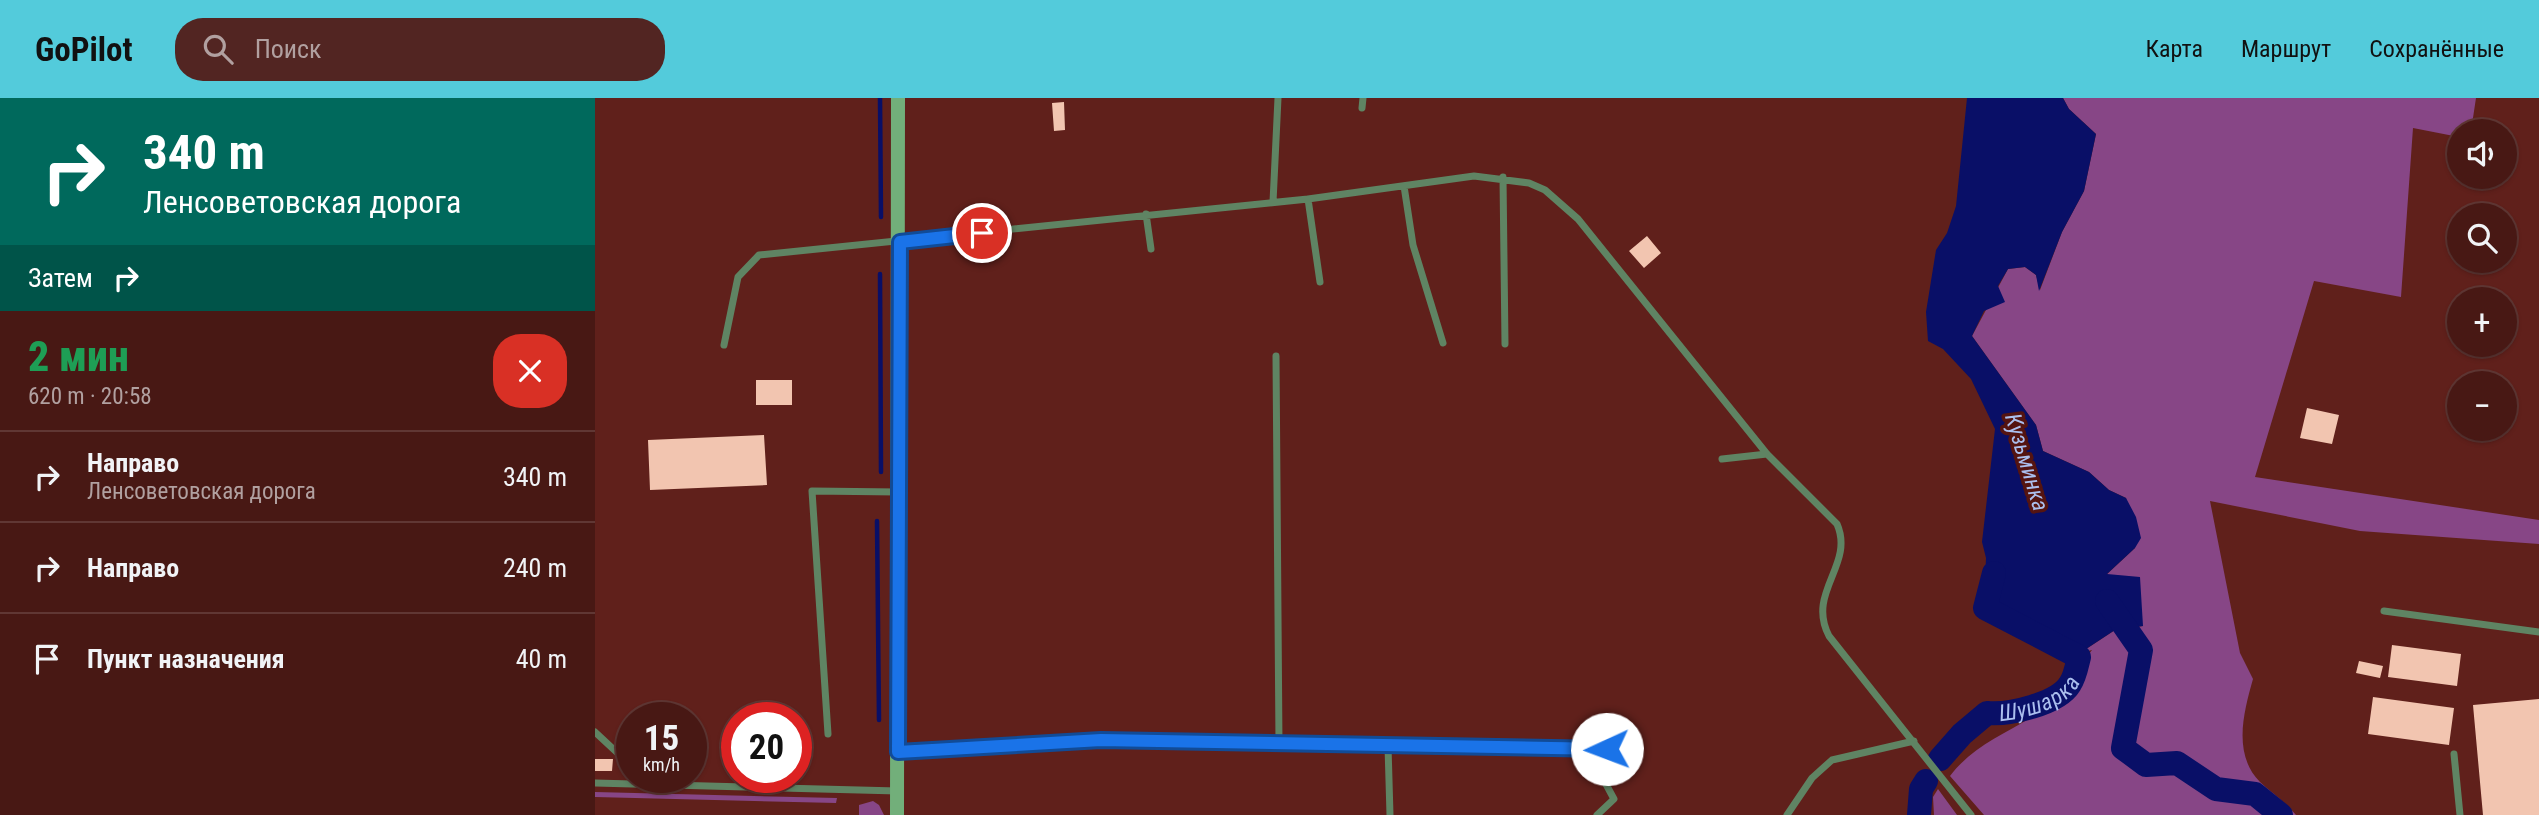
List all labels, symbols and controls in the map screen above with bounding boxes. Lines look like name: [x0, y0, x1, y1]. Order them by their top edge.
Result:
search box: [175, 18, 665, 81]
text: GoPilot: [35, 30, 133, 69]
icon: search: [199, 30, 237, 68]
text: Поиск: [255, 34, 322, 64]
text: Карта: [2146, 35, 2203, 63]
text: Маршрут: [2241, 35, 2331, 63]
text: Сохранённые: [2369, 35, 2504, 63]
map controls: [2447, 119, 2517, 441]
button: sound: [2447, 119, 2517, 189]
text: 340 m: [143, 124, 265, 181]
icon: right: [28, 126, 119, 217]
text: Ленсоветовская дорога: [143, 183, 461, 221]
pin: [952, 203, 1012, 263]
button: search: [2447, 203, 2517, 273]
icon: arrive: [963, 214, 1001, 252]
icon: right: [107, 259, 145, 297]
text: Затем: [28, 263, 93, 293]
button: +: [2447, 287, 2517, 357]
text: 2 мин: [28, 332, 129, 381]
button: close: [493, 334, 567, 408]
button: −: [2447, 371, 2517, 441]
text: 620 m · 20:58: [28, 383, 152, 410]
water label: Кузьминка: [1999, 410, 2054, 514]
text: Направо: [87, 448, 179, 478]
icon: right: [28, 458, 66, 496]
text: 340 m: [503, 462, 567, 492]
text: Ленсоветовская дорога: [87, 478, 316, 505]
icon: right: [28, 549, 66, 587]
text: Направо: [87, 553, 179, 583]
text: 240 m: [503, 553, 567, 583]
icon: arrive: [28, 640, 66, 678]
text: Пункт назначения: [87, 644, 285, 674]
text: 40 m: [516, 644, 567, 674]
water label: Шушарка: [1997, 671, 2086, 727]
speed limit sign: 20: [721, 702, 812, 793]
position arrow: [1570, 712, 1644, 786]
text: 15: [644, 718, 679, 759]
text: km/h: [643, 754, 680, 775]

